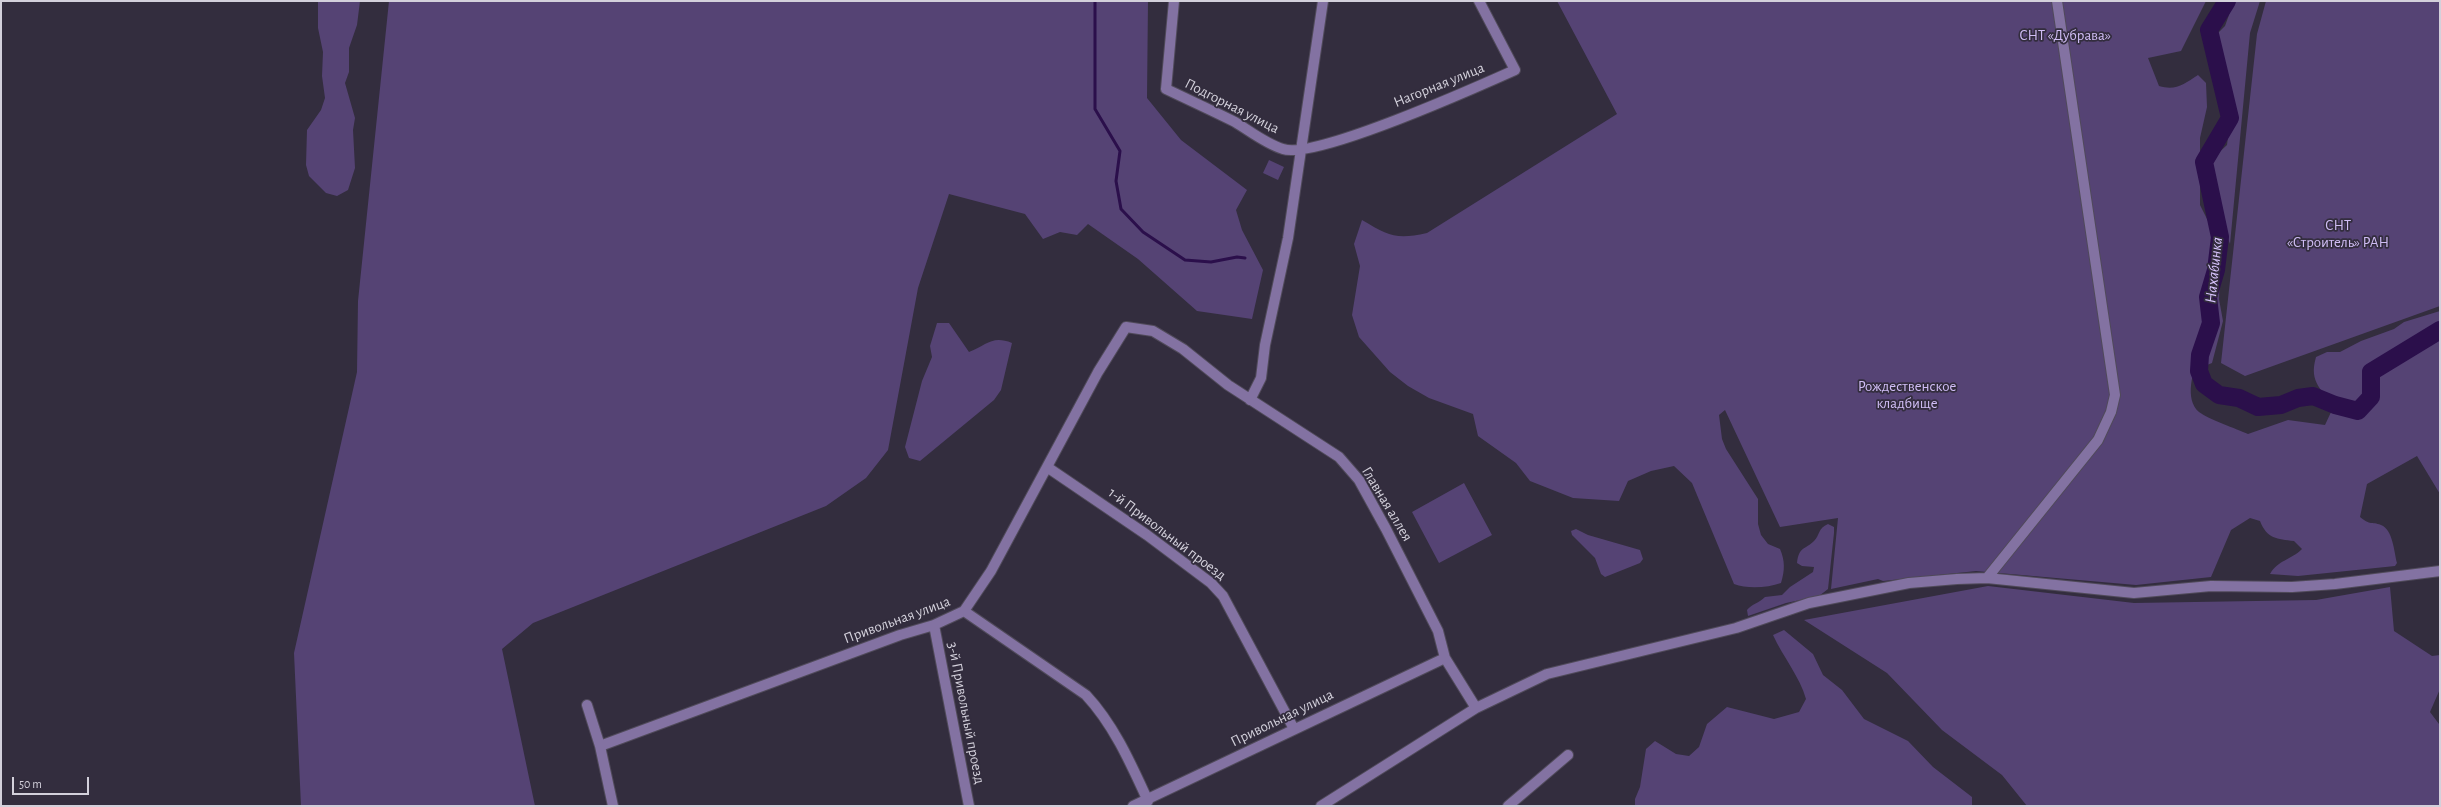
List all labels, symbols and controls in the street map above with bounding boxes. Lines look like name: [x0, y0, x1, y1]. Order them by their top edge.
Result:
park label: СНТ «Дубрава»: [2019, 26, 2111, 44]
street label: Нагорная улица: [1391, 59, 1487, 111]
street label: Подгорная улица: [1182, 74, 1282, 138]
park label: СНТ «Строитель» РАН: [2287, 216, 2389, 251]
water label: Нахабинка: [2201, 236, 2227, 304]
park label: Рождественское кладбище: [1858, 377, 1956, 412]
street label: Главная аллея: [1358, 463, 1416, 545]
street label: 1-й Привольный проезд: [1104, 484, 1230, 584]
street label: Привольная улица: [841, 592, 953, 648]
street label: 3-й Привольный проезд: [943, 641, 989, 785]
street label: Привольная улица: [1228, 685, 1336, 751]
scale bar: [14, 769, 91, 795]
text: 50 m: [19, 778, 42, 790]

